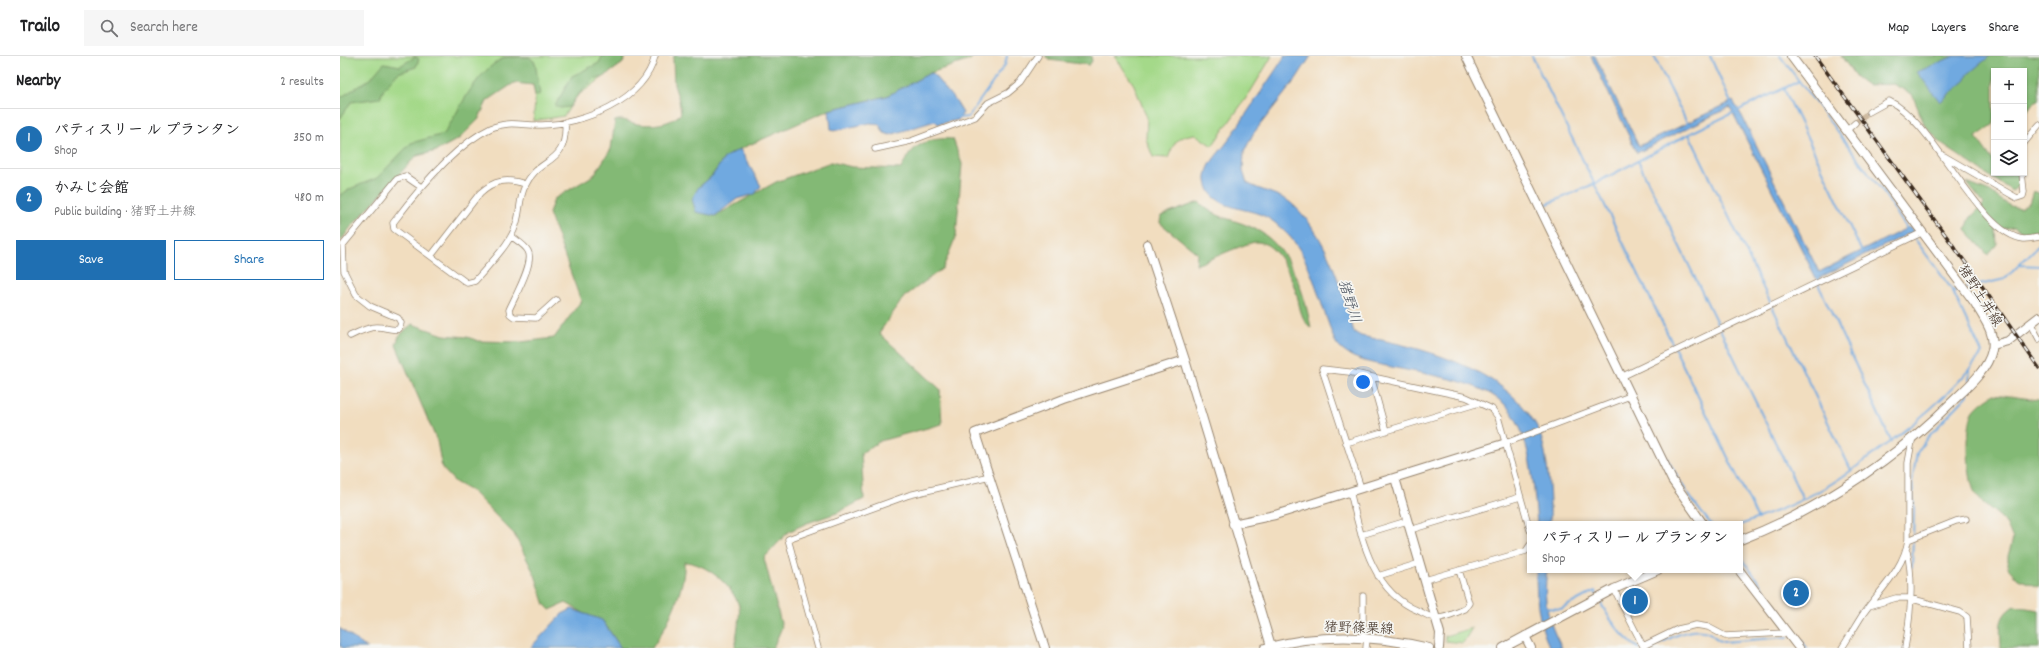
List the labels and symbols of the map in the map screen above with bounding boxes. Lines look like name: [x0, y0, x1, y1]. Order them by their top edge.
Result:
street label: 猪野土井線: [1952, 261, 2006, 331]
water label: 猪野川: [1331, 277, 1365, 326]
your location: [1353, 372, 1373, 392]
pin: 2: [1783, 578, 1809, 608]
pin: 1: [1622, 586, 1648, 616]
street label: 猪野篠栗線: [1324, 618, 1394, 640]

